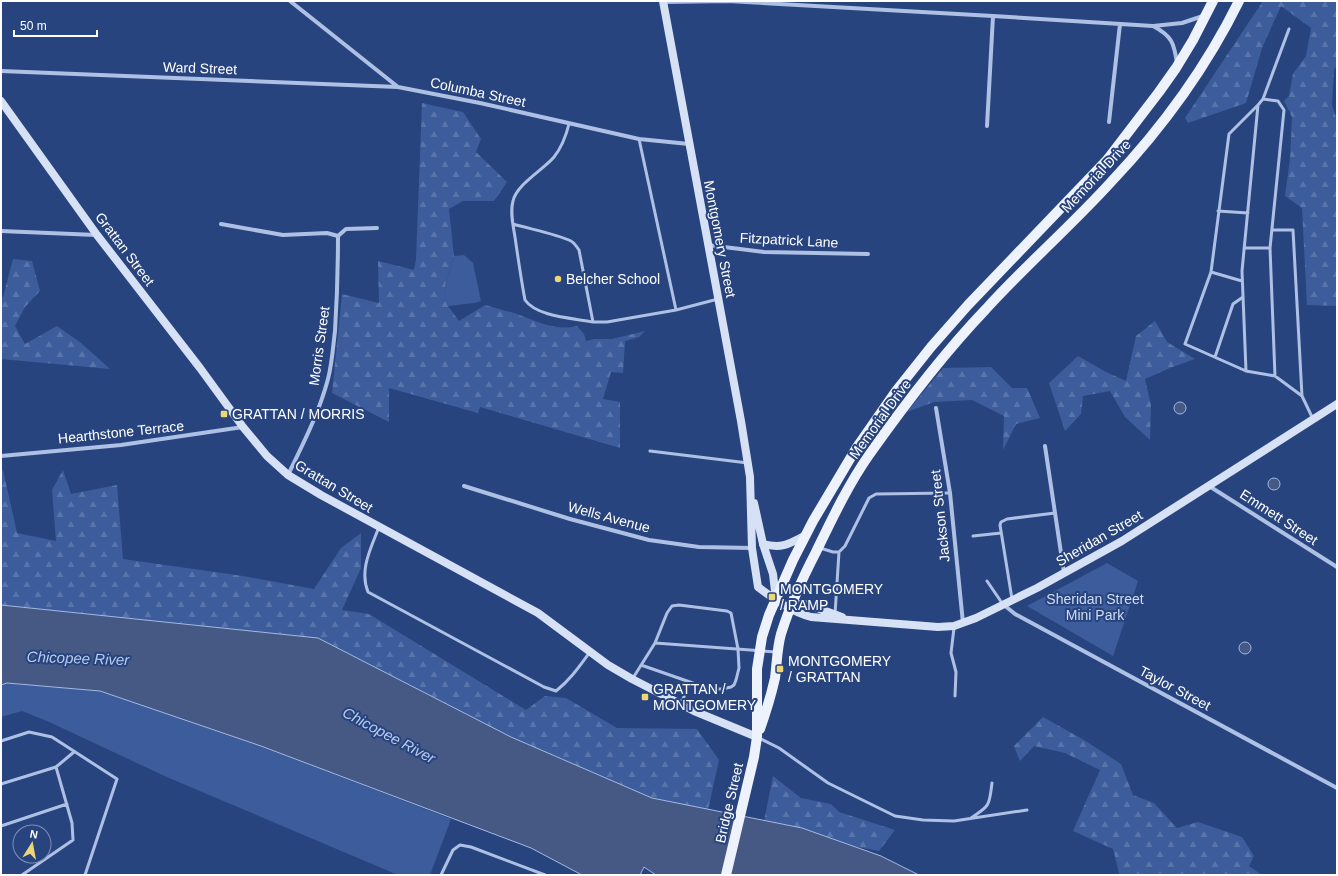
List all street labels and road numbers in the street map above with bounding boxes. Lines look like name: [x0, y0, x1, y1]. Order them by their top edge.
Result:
street label: Ward Street: [163, 59, 237, 77]
street label: Columba Street: [429, 74, 527, 110]
street label: Memorial Drive: [1058, 136, 1134, 216]
street label: Montgomery Street: [701, 179, 739, 299]
street label: Grattan Street: [92, 209, 158, 289]
street label: Fitzpatrick Lane: [739, 229, 839, 251]
street label: Morris Street: [306, 305, 333, 387]
street label: Memorial Drive: [846, 376, 914, 462]
street label: Hearthstone Terrace: [57, 417, 185, 447]
street label: Grattan Street: [292, 456, 376, 516]
street label: Jackson Street: [927, 469, 953, 563]
street label: Emmett Street: [1237, 486, 1321, 548]
street label: Wells Avenue: [566, 498, 652, 536]
street label: Sheridan Street: [1053, 507, 1145, 569]
street label: Taylor Street: [1137, 662, 1214, 714]
street label: Bridge Street: [712, 761, 746, 845]

